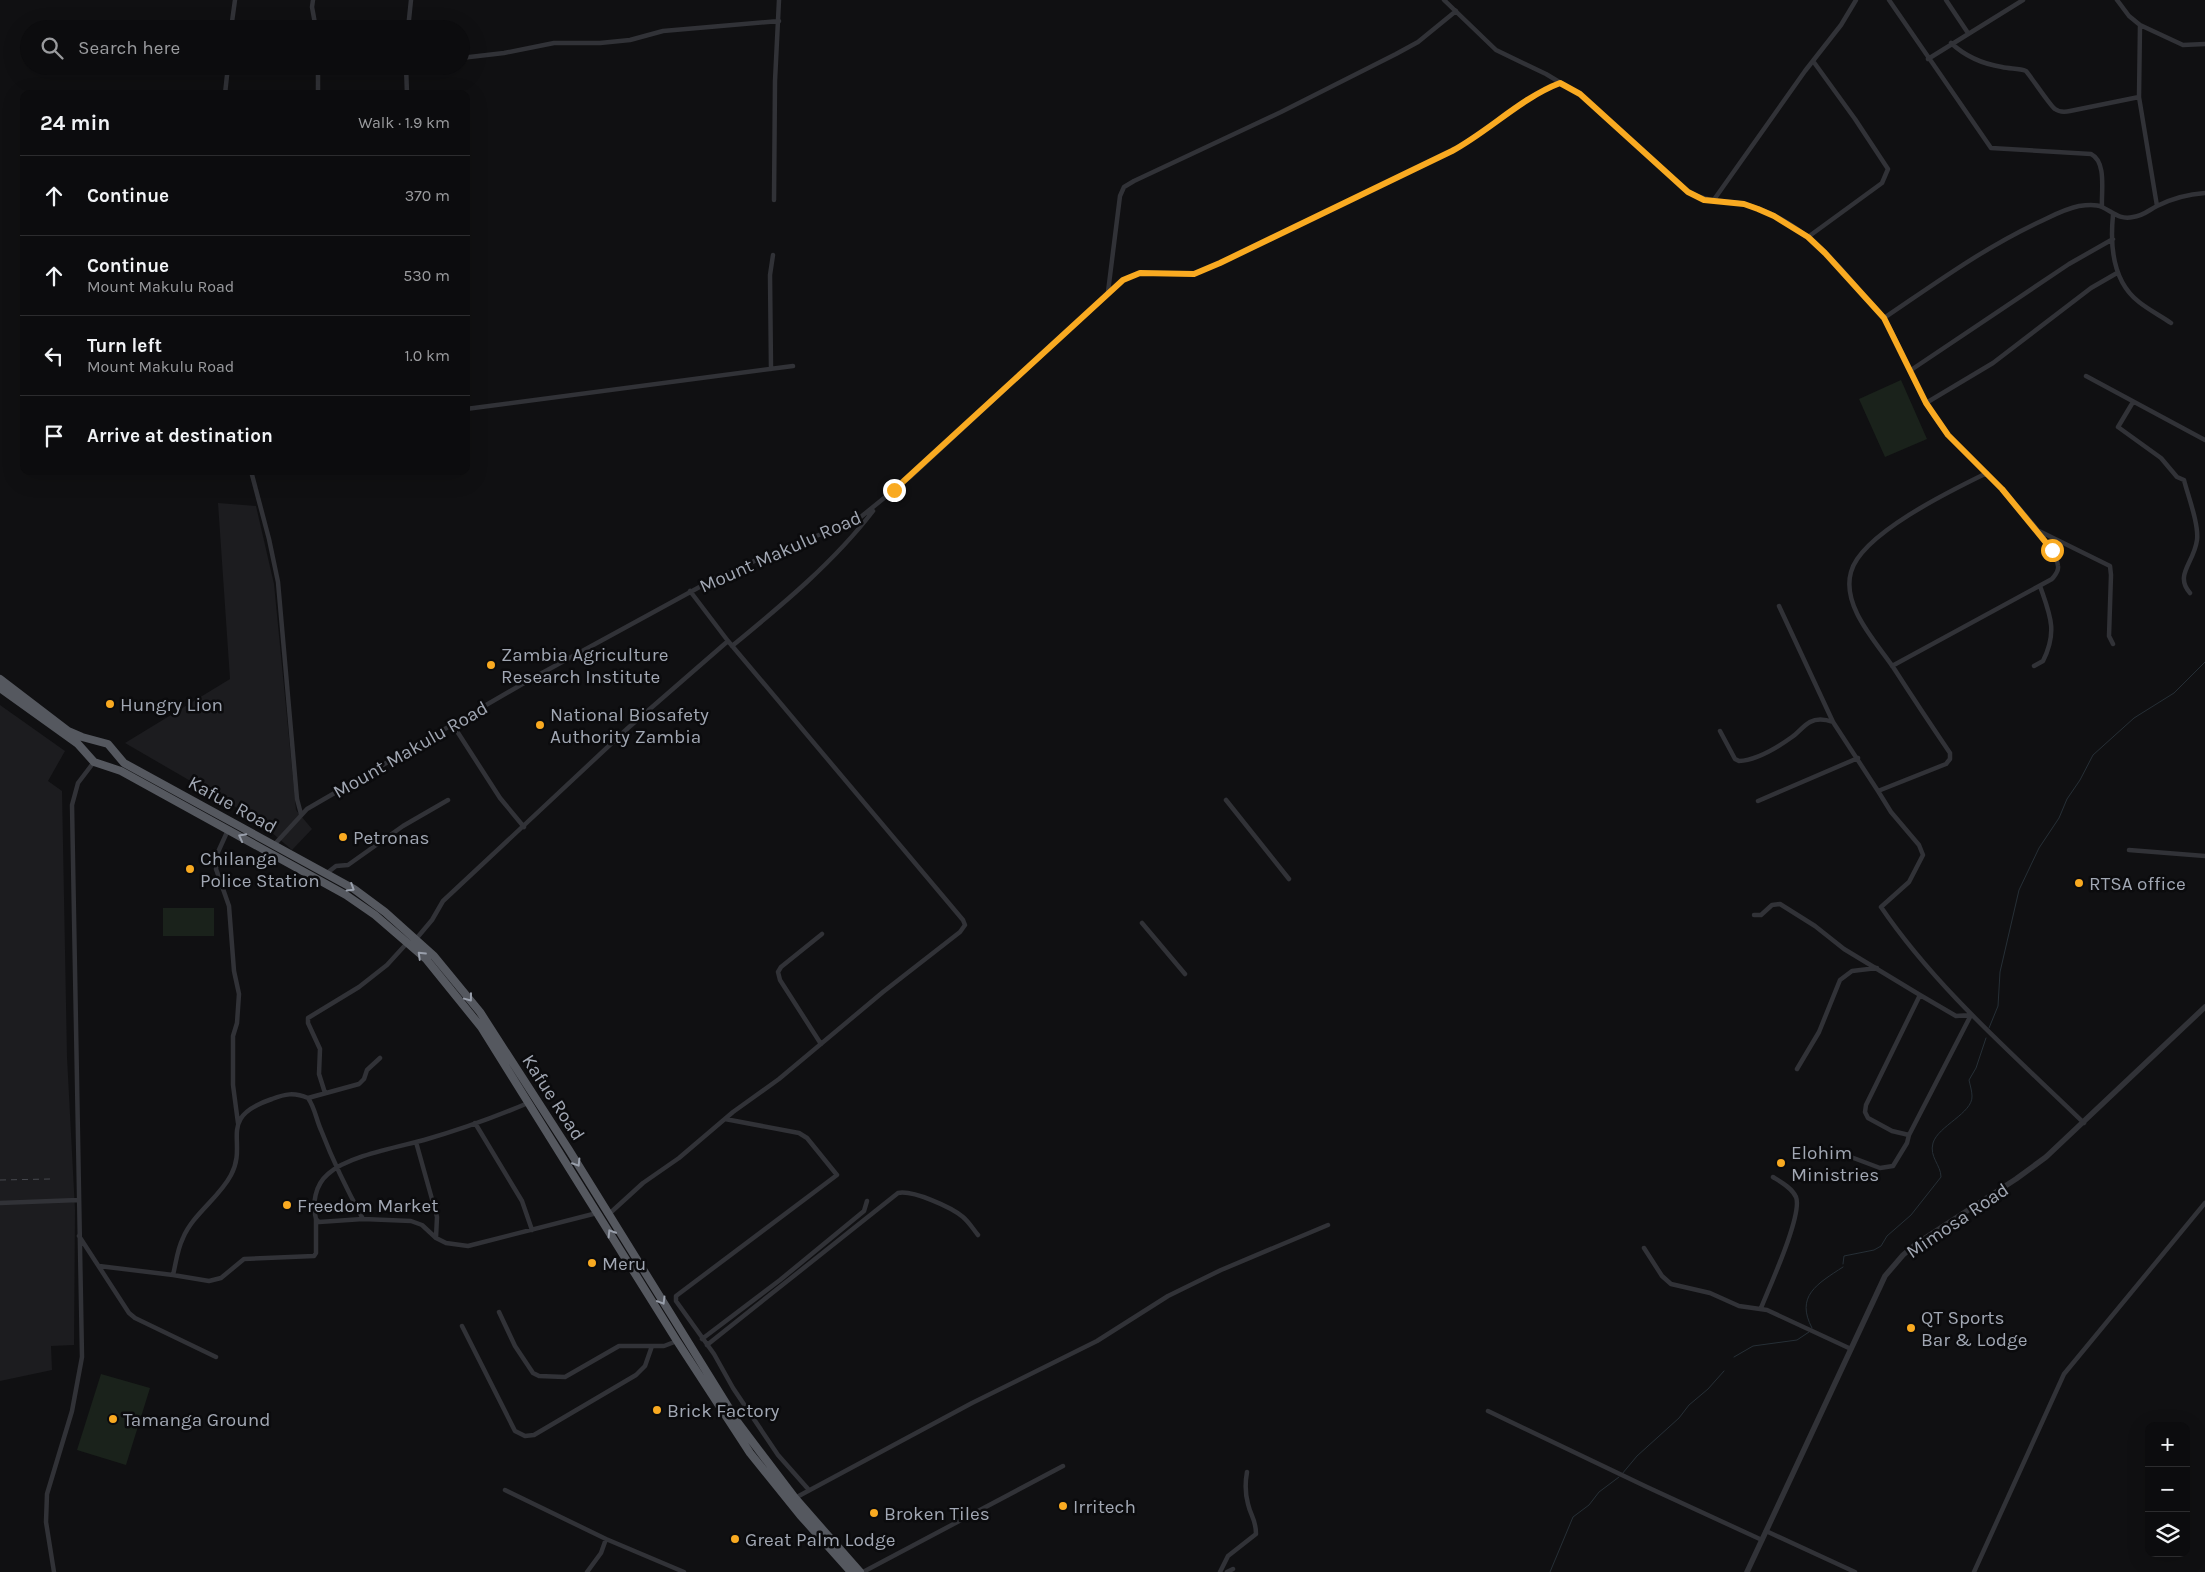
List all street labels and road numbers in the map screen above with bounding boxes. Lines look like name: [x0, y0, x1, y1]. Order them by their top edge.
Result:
street label: Mount Makulu Road: [696, 506, 865, 598]
street label: Mount Makulu Road: [329, 697, 492, 803]
street label: Kafue Road: [184, 771, 281, 838]
street label: Kafue Road: [517, 1050, 589, 1145]
street label: Mimosa Road: [1902, 1179, 2013, 1263]

